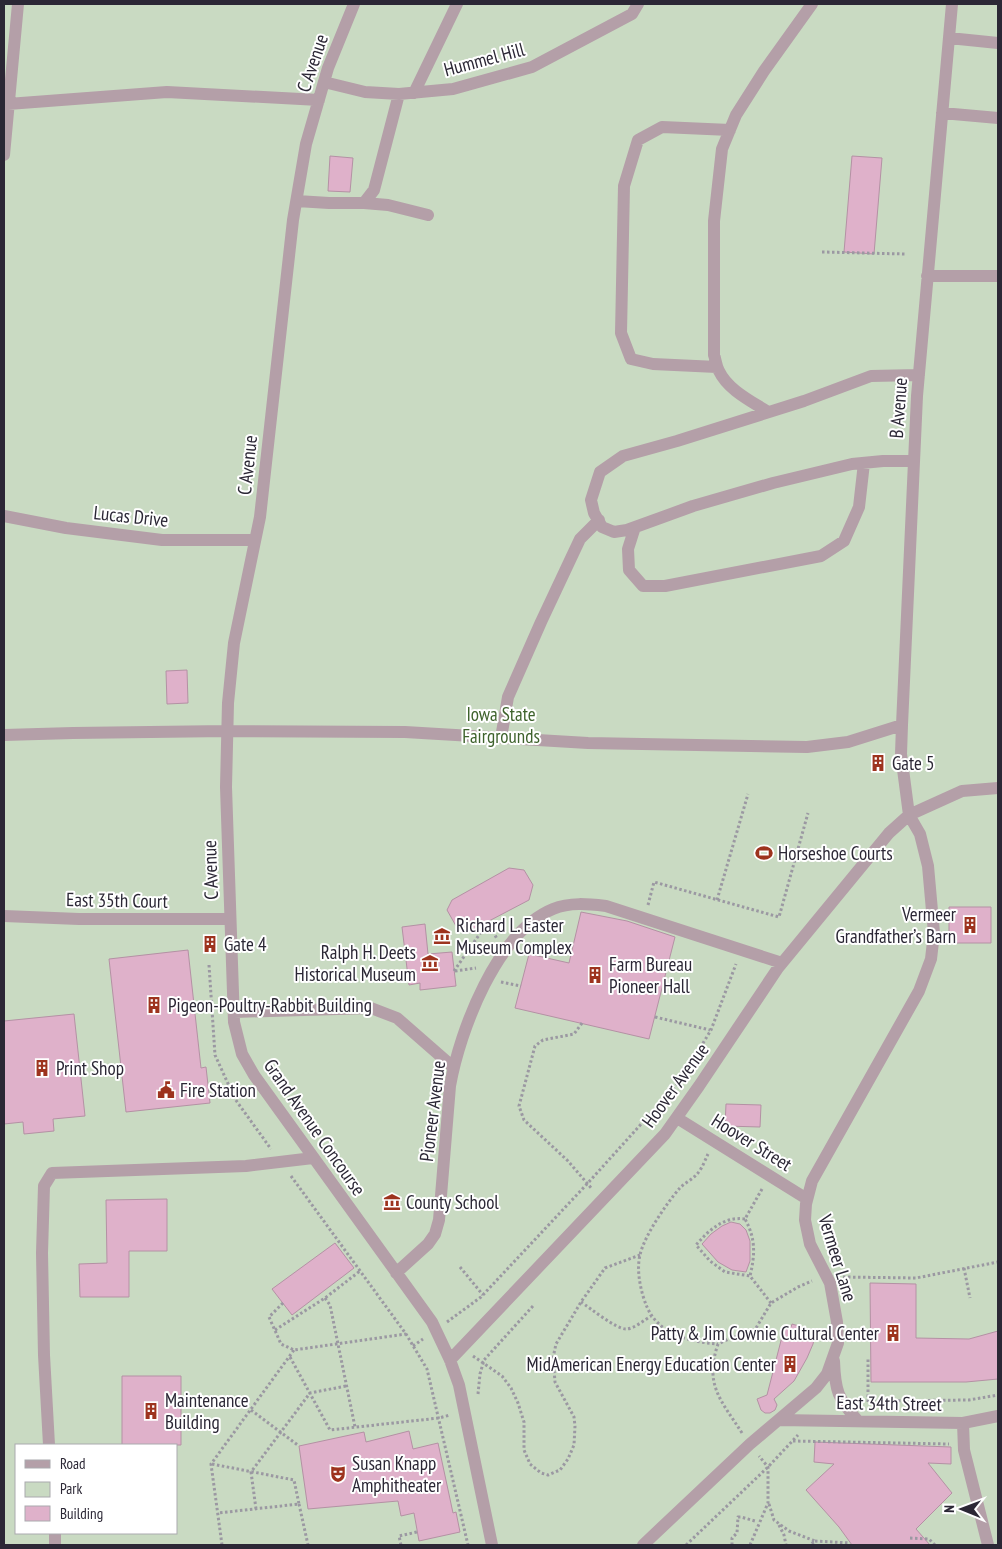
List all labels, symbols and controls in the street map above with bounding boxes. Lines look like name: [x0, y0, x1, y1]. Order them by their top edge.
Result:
street label: C Avenue: [291, 31, 333, 95]
street label: Hummel Hill: [441, 37, 528, 81]
street label: B Avenue: [884, 377, 912, 439]
street label: C Avenue: [232, 434, 262, 496]
street label: Lucas Drive: [92, 500, 170, 532]
park label: Iowa State Fairgrounds: [462, 702, 540, 748]
place label: Gate 5: [892, 751, 934, 775]
building icon: Gate 5: [868, 753, 888, 773]
street label: C Avenue: [197, 840, 223, 900]
place label: Horseshoe Courts: [778, 841, 893, 865]
sports icon: Horseshoe Courts: [754, 843, 774, 863]
street label: East 35th Court: [66, 887, 169, 913]
place label: Vermeer Grandfather’s Barn: [836, 902, 957, 948]
place label: Richard L. Easter Museum Complex: [456, 913, 572, 959]
building icon: Vermeer Grandfather’s Barn: [960, 915, 980, 935]
museum icon: Richard L. Easter Museum Complex: [432, 926, 452, 946]
place label: Gate 4: [224, 932, 267, 956]
building icon: Gate 4: [200, 934, 220, 954]
place label: Ralph H. Deets Historical Museum: [295, 940, 416, 986]
place label: Farm Bureau Pioneer Hall: [609, 952, 692, 998]
museum icon: Ralph H. Deets Historical Museum: [420, 953, 440, 973]
building icon: Farm Bureau Pioneer Hall: [585, 965, 605, 985]
place label: Pigeon-Poultry-Rabbit Building: [168, 993, 372, 1017]
building icon: Pigeon-Poultry-Rabbit Building: [144, 995, 164, 1015]
street label: Hoover Avenue: [636, 1038, 714, 1132]
street label: Grand Avenue Concourse: [259, 1054, 371, 1200]
place label: Print Shop: [56, 1056, 124, 1080]
building icon: Print Shop: [32, 1058, 52, 1078]
street label: Pioneer Avenue: [414, 1059, 450, 1163]
place label: Fire Station: [180, 1078, 256, 1102]
public building icon: Fire Station: [156, 1080, 176, 1100]
street label: Hoover Street: [707, 1108, 797, 1176]
place label: County School: [406, 1190, 499, 1214]
museum icon: County School: [382, 1192, 402, 1212]
street label: Vermeer Lane: [813, 1211, 863, 1304]
place label: Patty & Jim Cownie Cultural Center: [651, 1321, 880, 1345]
building icon: Patty & Jim Cownie Cultural Center: [883, 1323, 903, 1343]
place label: MidAmerican Energy Education Center: [527, 1352, 777, 1376]
building icon: MidAmerican Energy Education Center: [780, 1354, 800, 1374]
place label: Maintenance Building: [165, 1388, 249, 1434]
street label: East 34th Street: [836, 1390, 943, 1416]
building icon: Maintenance Building: [141, 1401, 161, 1421]
legend: [15, 1444, 178, 1534]
place label: Susan Knapp Amphitheater: [352, 1451, 442, 1497]
text: Road: [60, 1454, 86, 1473]
theatre icon: Susan Knapp Amphitheater: [328, 1464, 348, 1484]
text: Park: [60, 1479, 82, 1498]
north arrow: [937, 1484, 987, 1534]
text: Building: [60, 1504, 103, 1523]
text: N: [940, 1505, 958, 1513]

